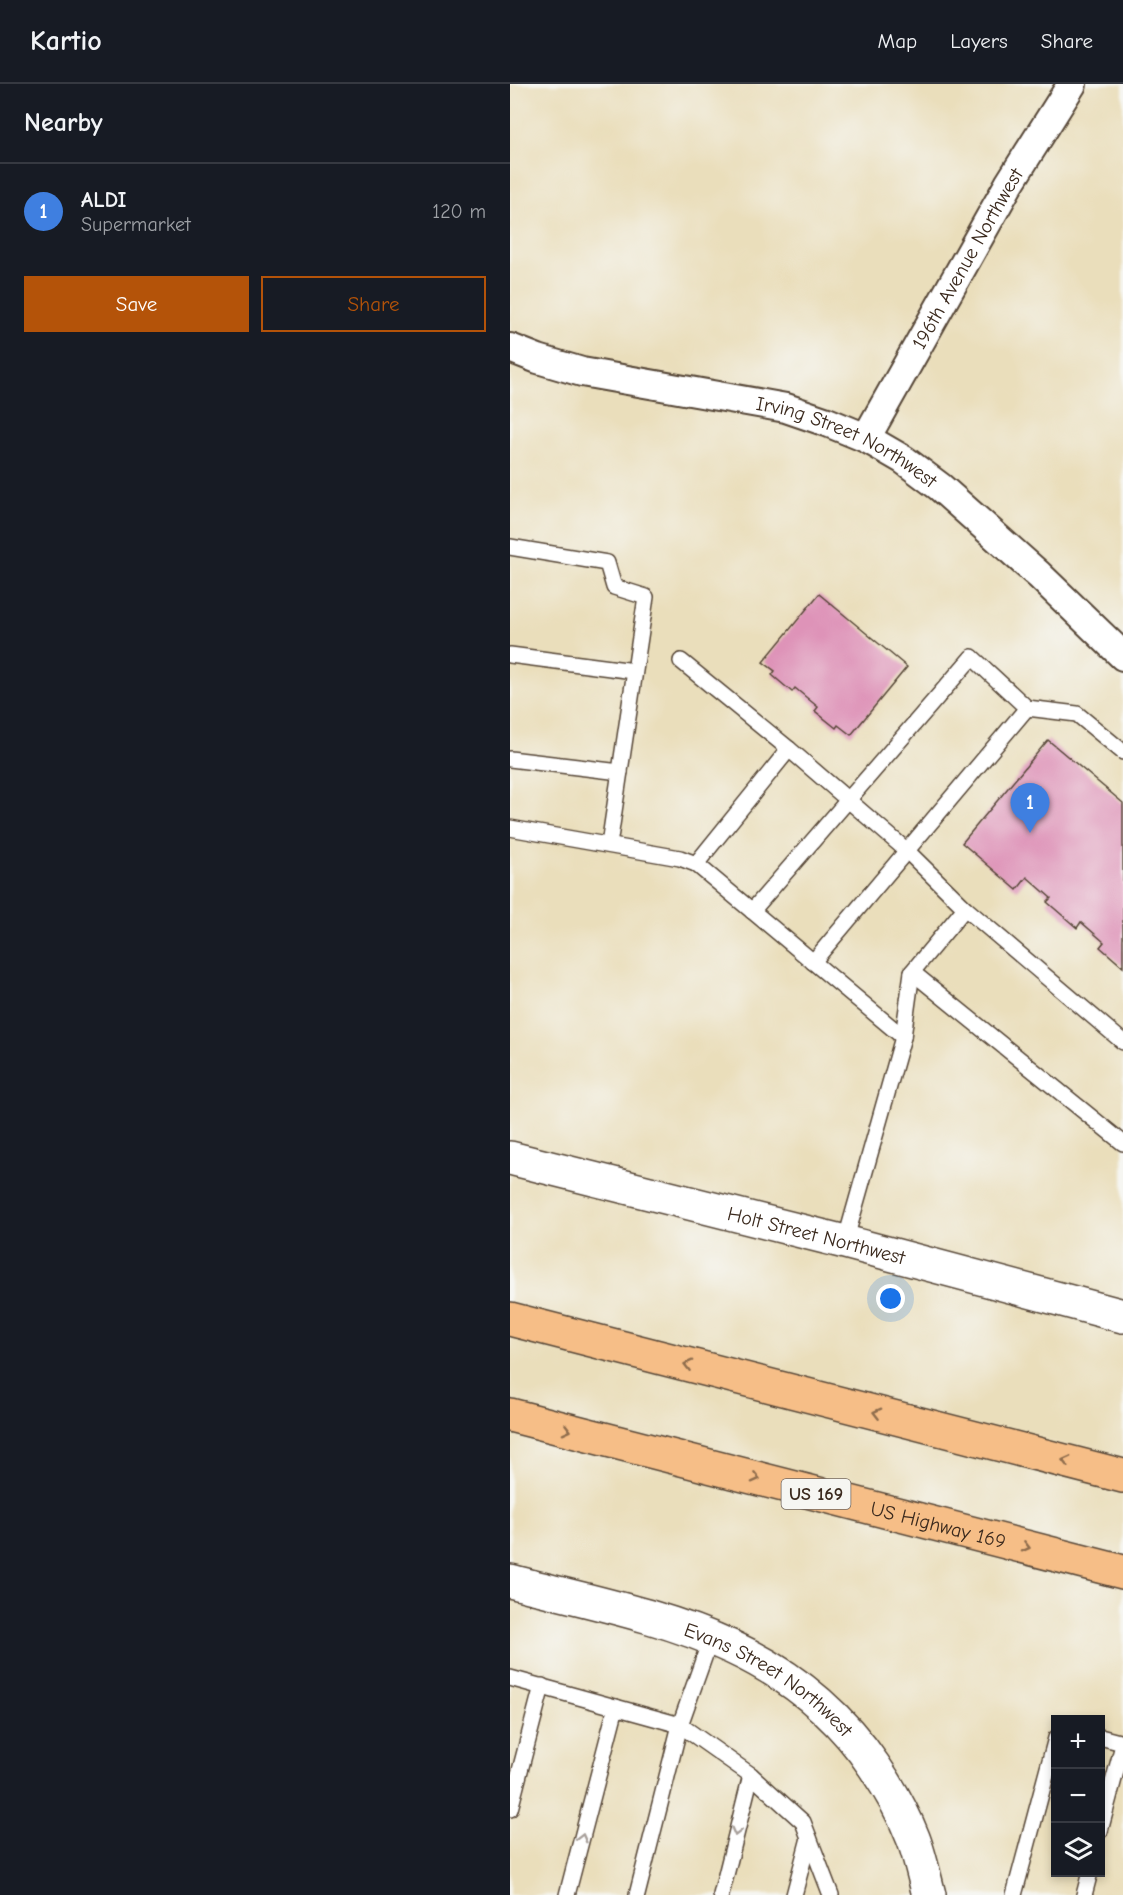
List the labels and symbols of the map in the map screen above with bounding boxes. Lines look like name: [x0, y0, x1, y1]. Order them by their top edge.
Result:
street label: 196th Avenue Northwest: [907, 163, 1029, 353]
street label: Irving Street Northwest: [754, 392, 942, 493]
pin: 1: [1010, 784, 1050, 833]
street label: Holt Street Northwest: [725, 1202, 909, 1270]
your location: [876, 1284, 905, 1313]
one-way arrow: [684, 1359, 694, 1372]
one-way arrow: [873, 1408, 883, 1420]
one-way arrow: [562, 1422, 572, 1435]
one-way arrow: [1061, 1456, 1071, 1469]
one-way arrow: [750, 1471, 760, 1483]
road number: US 169: [782, 1479, 850, 1509]
street label: US Highway 169: [868, 1497, 1008, 1554]
one-way arrow: [1020, 1540, 1031, 1552]
street label: Evans Street Northwest: [681, 1618, 858, 1742]
one-way arrow: [731, 1827, 744, 1837]
one-way arrow: [574, 1834, 587, 1844]

